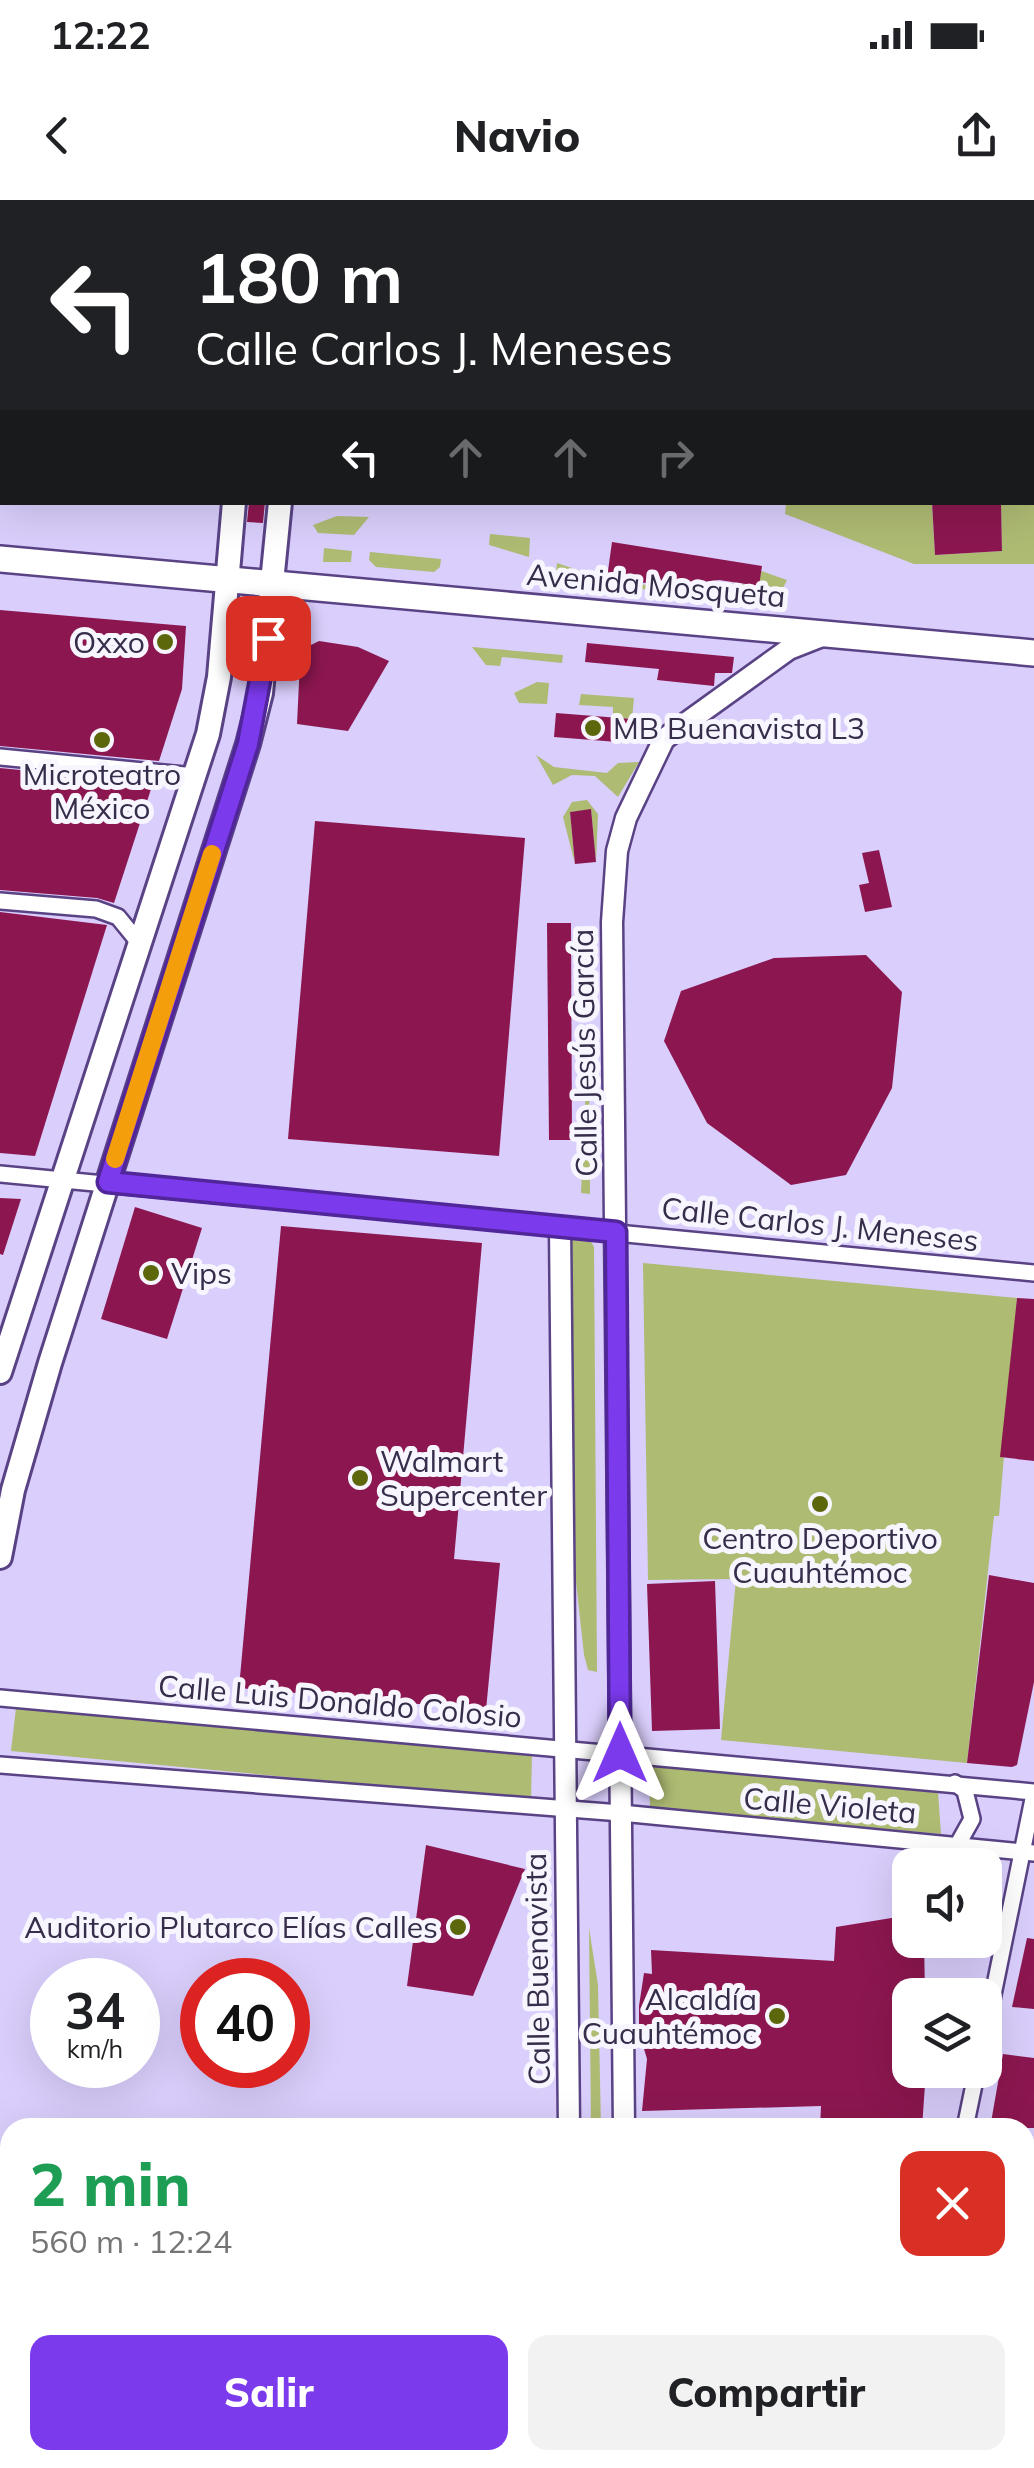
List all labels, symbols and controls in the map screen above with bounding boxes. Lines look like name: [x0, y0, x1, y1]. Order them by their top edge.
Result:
text: 12:22: [50, 11, 151, 59]
text: Navio: [454, 107, 580, 163]
icon: back: [30, 108, 85, 163]
icon: share: [949, 108, 1004, 163]
text: 180 m: [195, 233, 403, 321]
icon: left: [30, 240, 160, 370]
text: Calle Carlos J. Meneses: [195, 320, 673, 376]
icon: left: [333, 430, 388, 485]
icon: ahead: [438, 430, 493, 485]
icon: ahead: [543, 430, 598, 485]
icon: right: [648, 430, 703, 485]
street label: Avenida Mosqueta: [525, 555, 787, 615]
pin: [226, 596, 311, 681]
icon: arrive: [241, 611, 296, 666]
place label: Oxxo: [73, 623, 145, 661]
marker: Oxxo: [154, 631, 176, 653]
place label: MB Buenavista L3: [613, 709, 865, 747]
marker: MB Buenavista L3: [582, 717, 604, 739]
marker: Microteatro México: [91, 729, 113, 751]
place label: Microteatro México: [23, 755, 181, 827]
street label: Calle Jesús García: [563, 929, 605, 1177]
street label: Calle Carlos J. Meneses: [660, 1188, 980, 1260]
place label: Vips: [171, 1254, 232, 1292]
marker: Vips: [140, 1262, 162, 1284]
place label: Walmart Supercenter: [380, 1442, 547, 1514]
marker: Walmart Supercenter: [349, 1467, 371, 1489]
marker: Centro Deportivo Cuauhtémoc: [809, 1493, 831, 1515]
place label: Centro Deportivo Cuauhtémoc: [702, 1519, 938, 1591]
street label: Calle Luis Donaldo Colosio: [157, 1666, 523, 1736]
position arrow: [568, 1701, 672, 1805]
street label: Calle Violeta: [742, 1779, 918, 1831]
map controls: [892, 1848, 1002, 2088]
button: sound: [892, 1848, 1002, 1958]
street label: Calle Buenavista: [516, 1853, 558, 2085]
place label: Auditorio Plutarco Elías Calles: [24, 1908, 438, 1946]
marker: Auditorio Plutarco Elías Calles: [447, 1916, 469, 1938]
speed limit sign: 40: [180, 1958, 310, 2088]
button: layers: [892, 1978, 1002, 2088]
text: 34: [65, 1979, 125, 2042]
place label: Alcaldía Cuauhtémoc: [582, 1980, 757, 2052]
marker: Alcaldía Cuauhtémoc: [766, 2005, 788, 2027]
text: km/h: [67, 2033, 123, 2064]
text: 2 min: [30, 2146, 191, 2221]
button: close: [900, 2151, 1005, 2256]
text: 560 m · 12:24: [30, 2221, 232, 2261]
button: Salir: [30, 2335, 508, 2450]
button: Compartir: [528, 2335, 1005, 2450]

